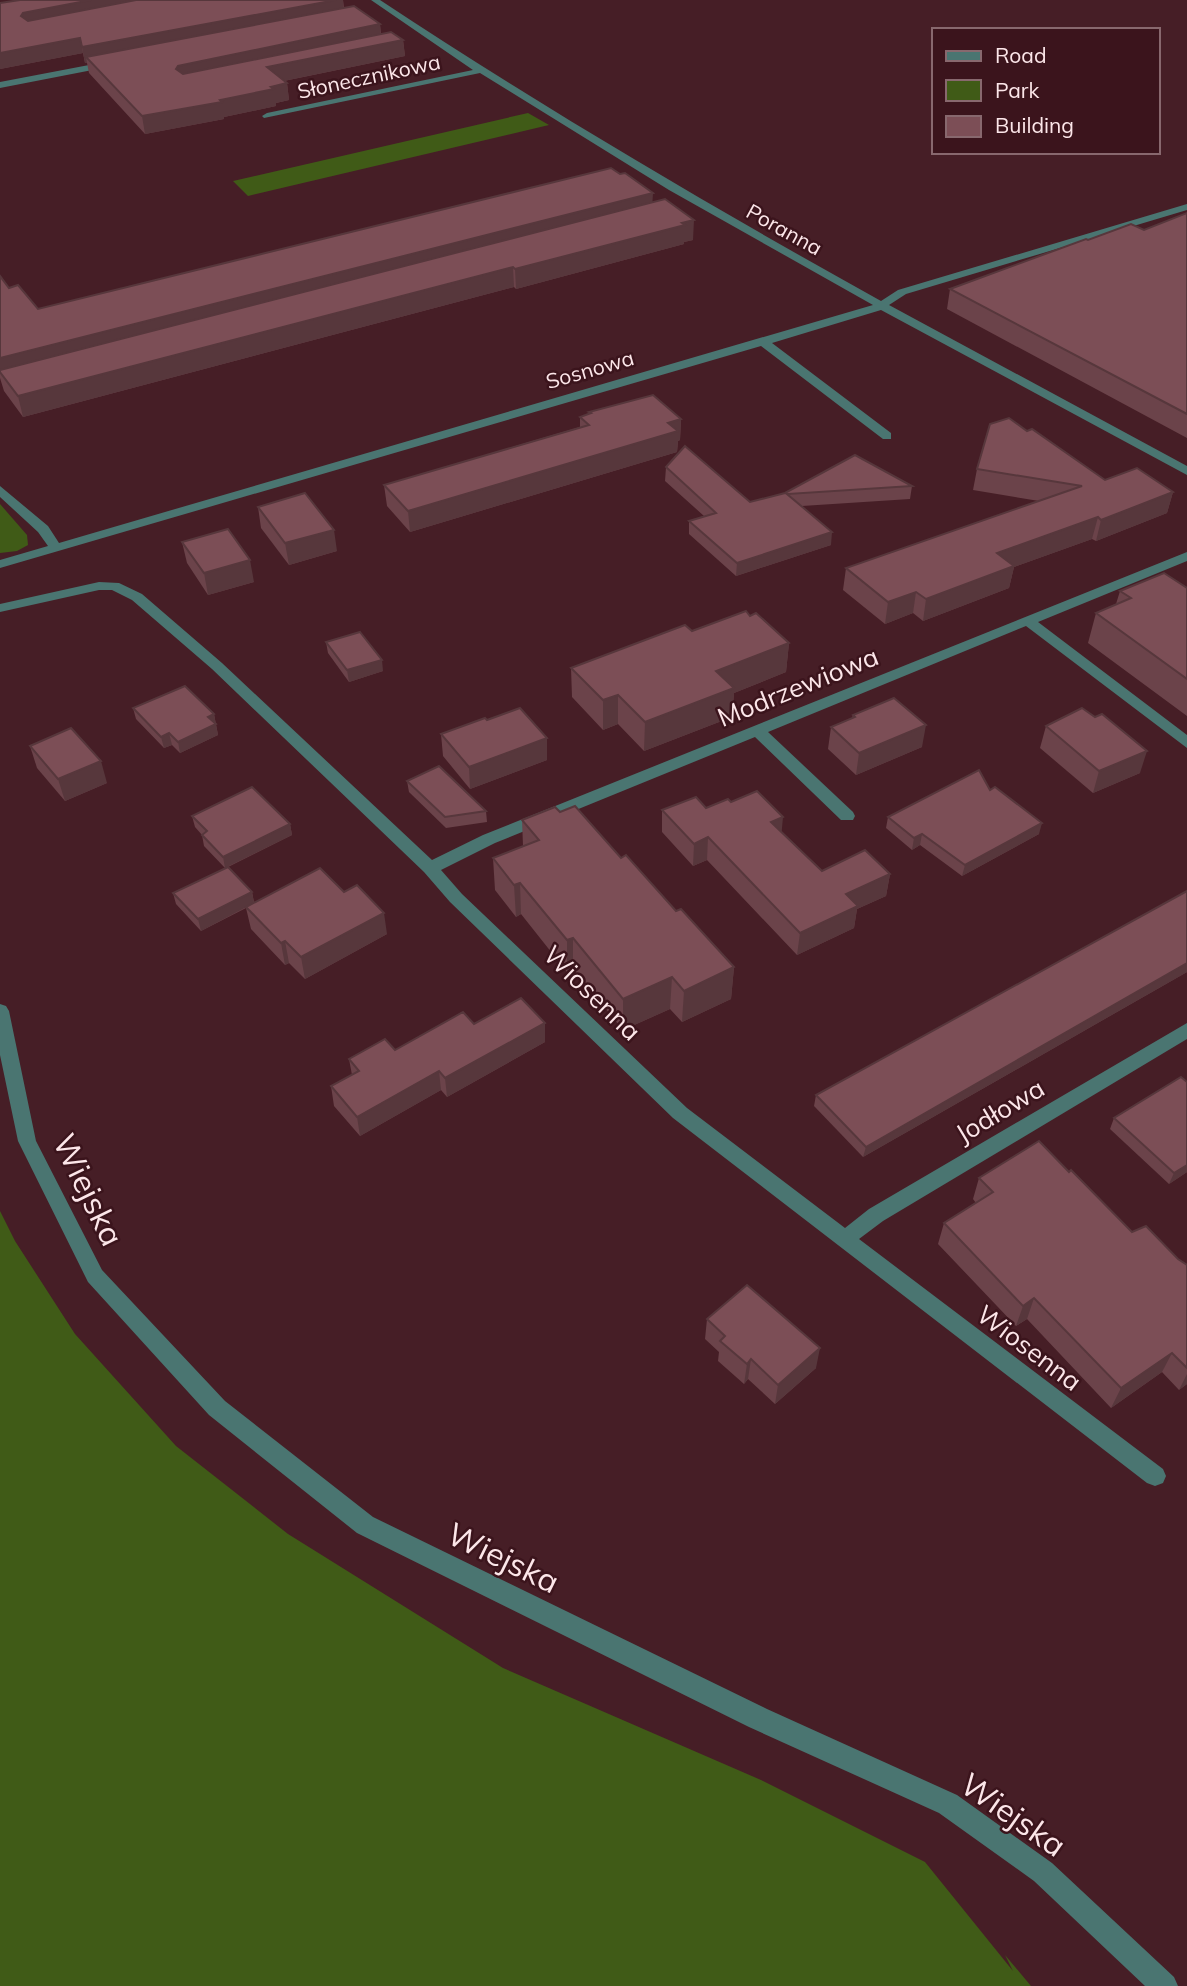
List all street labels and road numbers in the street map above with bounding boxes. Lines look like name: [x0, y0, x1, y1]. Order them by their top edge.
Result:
street label: Słonecznikowa: [295, 48, 443, 104]
street label: Poranna: [742, 198, 827, 261]
street label: Sosnowa: [543, 344, 637, 394]
street label: Modrzewiowa: [712, 639, 883, 734]
street label: Wiosenna: [537, 938, 648, 1047]
street label: Jodłowa: [949, 1071, 1050, 1150]
street label: Wiejska: [45, 1127, 133, 1252]
street label: Wiosenna: [970, 1297, 1088, 1398]
street label: Wiejska: [441, 1513, 566, 1601]
street label: Wiejska: [953, 1763, 1074, 1865]

